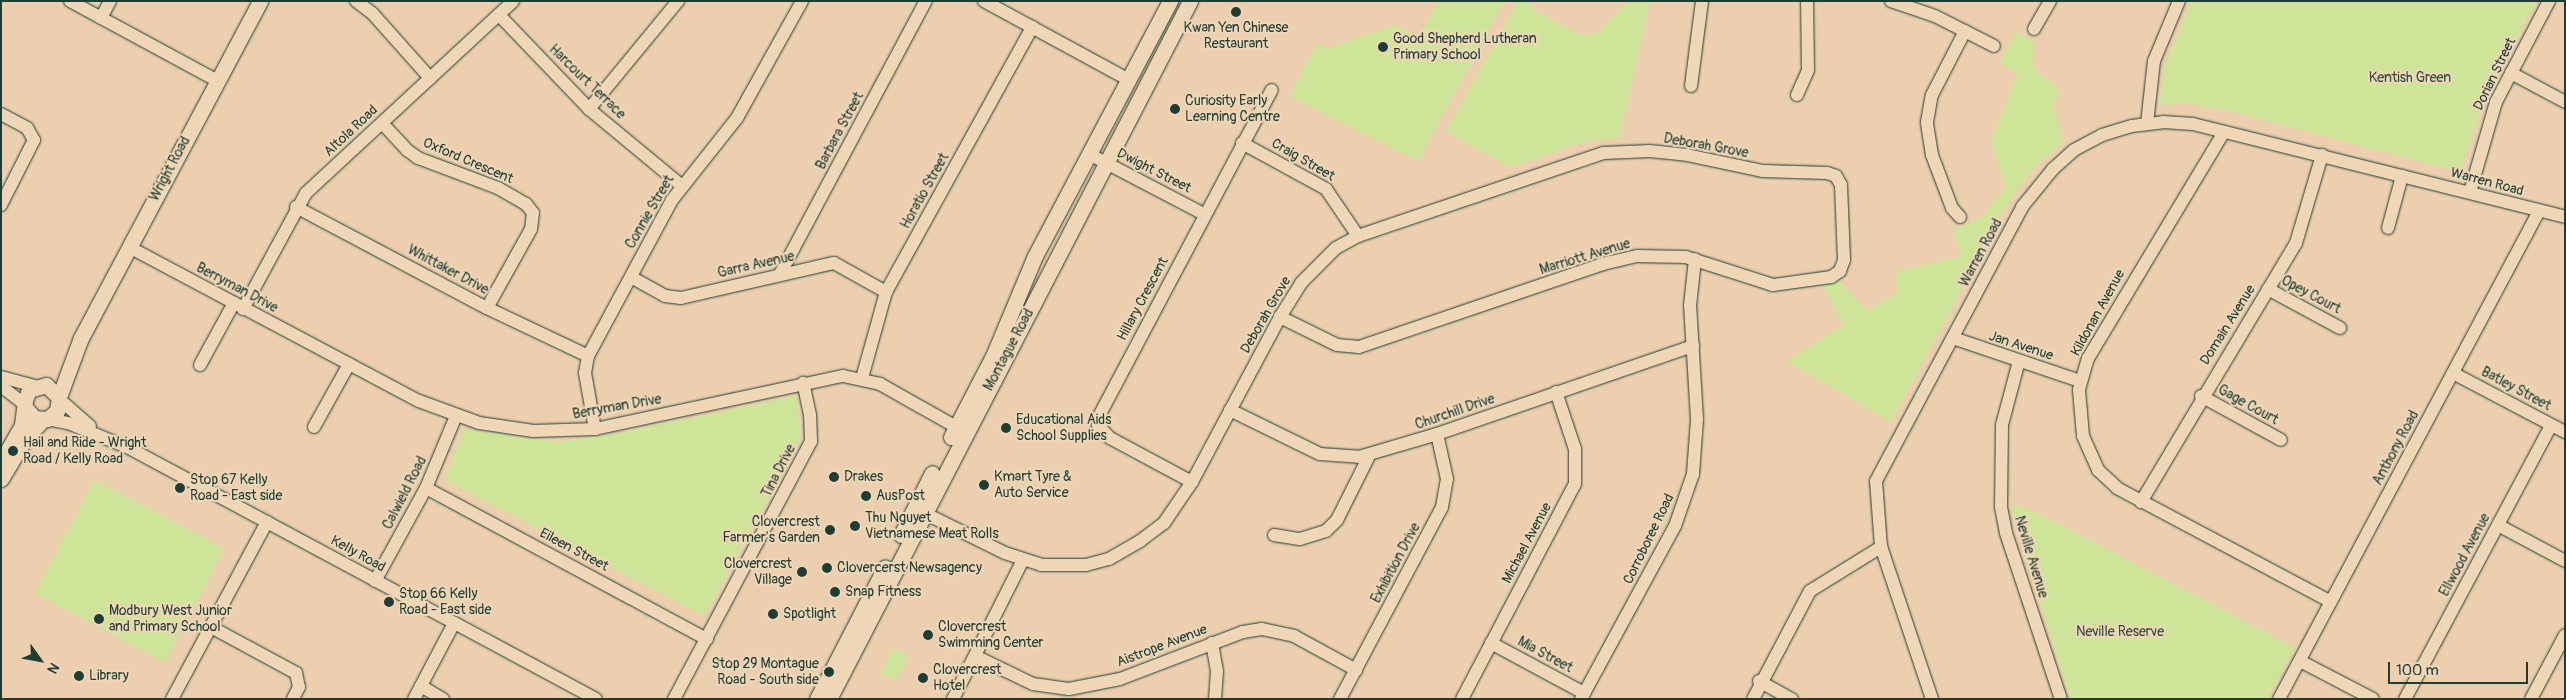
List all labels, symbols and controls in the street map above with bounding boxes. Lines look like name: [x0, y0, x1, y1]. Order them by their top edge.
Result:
marker: Kwan Yen Chinese Restaurant: [1230, 6, 1242, 18]
place label: Kwan Yen Chinese Restaurant: [1184, 20, 1288, 52]
place label: Good Shepherd Lutheran Primary School: [1393, 31, 1537, 64]
street label: Dorian Street: [2470, 35, 2520, 113]
street label: Harcourt Terrace: [545, 41, 629, 123]
marker: Good Shepherd Lutheran Primary School: [1377, 41, 1389, 53]
park label: Kentish Green: [2369, 70, 2451, 86]
street label: Barbara Street: [813, 89, 867, 173]
place label: Curiosity Early Learning Centre: [1185, 93, 1280, 125]
street label: Altola Road: [321, 102, 381, 160]
marker: Curiosity Early Learning Centre: [1169, 103, 1181, 115]
street label: Deborah Grove: [1662, 130, 1750, 162]
street label: Wright Road: [146, 134, 194, 204]
street label: Oxford Crescent: [420, 134, 516, 188]
street label: Craig Street: [1268, 135, 1338, 185]
street label: Dwight Street: [1114, 145, 1194, 197]
street label: Horatio Street: [897, 150, 953, 232]
street label: Warren Road: [2449, 164, 2525, 200]
street label: Connie Street: [622, 172, 678, 252]
street label: Warren Road: [1956, 216, 2006, 290]
street label: Marriott Avenue: [1538, 235, 1632, 279]
street label: Whittaker Drive: [404, 242, 492, 298]
street label: Garra Avenue: [716, 248, 796, 282]
street label: Hillary Crescent: [1114, 254, 1172, 344]
street label: Berryman Drive: [193, 259, 281, 317]
street label: Kildonan Avenue: [2067, 267, 2129, 359]
street label: Opey Court: [2278, 272, 2344, 318]
street label: Deborah Grove: [1237, 274, 1295, 356]
street label: Domain Avenue: [2197, 282, 2259, 368]
street label: Montague Road: [980, 306, 1038, 394]
street label: Jan Avenue: [1987, 328, 2055, 364]
street label: Batley Street: [2478, 364, 2554, 414]
street label: Gage Court: [2215, 382, 2281, 428]
street label: Berryman Drive: [571, 391, 663, 423]
street label: Churchill Drive: [1413, 391, 1497, 433]
street label: Anthony Road: [2369, 408, 2423, 488]
place label: Educational Aids School Supplies: [1016, 412, 1111, 444]
marker: Educational Aids School Supplies: [1000, 422, 1012, 434]
place label: Hail and Ride - Wright Road / Kelly Road: [23, 435, 147, 468]
street label: Tina Drive: [758, 442, 800, 500]
marker: Hail and Ride - Wright Road / Kelly Road: [7, 445, 19, 457]
street label: Calwield Road: [379, 454, 431, 532]
place label: Drakes: [844, 469, 883, 485]
place label: Kmart Tyre & Auto Service: [994, 469, 1072, 502]
marker: Drakes: [828, 471, 840, 483]
place label: Stop 67 Kelly Road - East side: [190, 472, 282, 504]
marker: Kmart Tyre & Auto Service: [978, 479, 990, 491]
marker: Stop 67 Kelly Road - East side: [174, 482, 186, 494]
place label: AusPost: [876, 488, 925, 504]
marker: AusPost: [860, 490, 872, 502]
street label: Corroboree Road: [1620, 491, 1678, 587]
street label: Michael Avenue: [1499, 500, 1555, 586]
place label: Thu Nguyet Vietnamese Meat Rolls: [865, 510, 999, 542]
street label: Ellwood Avenue: [2436, 511, 2494, 599]
place label: Clovercrest Farmer's Garden: [722, 514, 820, 546]
street label: Neville Avenue: [2011, 514, 2051, 600]
marker: Thu Nguyet Vietnamese Meat Rolls: [849, 520, 861, 532]
street label: Exhibition Drive: [1368, 520, 1424, 606]
marker: Clovercrest Farmer's Garden: [824, 524, 836, 536]
street label: Eileen Street: [537, 525, 611, 575]
street label: Kelly Road: [328, 532, 388, 576]
place label: Clovercrest Village: [724, 556, 792, 588]
place label: Clovercerst Newsagency: [837, 560, 982, 576]
marker: Clovercerst Newsagency: [821, 562, 833, 574]
marker: Clovercrest Village: [796, 566, 808, 578]
place label: Snap Fitness: [845, 584, 921, 600]
place label: Stop 66 Kelly Road - East side: [399, 586, 491, 618]
marker: Snap Fitness: [829, 586, 841, 598]
marker: Stop 66 Kelly Road - East side: [383, 596, 395, 608]
place label: Modbury West Junior and Primary School: [109, 603, 232, 636]
place label: Spotlight: [783, 606, 836, 622]
marker: Spotlight: [767, 608, 779, 620]
marker: Modbury West Junior and Primary School: [93, 613, 105, 625]
place label: Clovercrest Swimming Center: [938, 619, 1044, 652]
street label: Aistrope Avenue: [1114, 621, 1210, 671]
park label: Neville Reserve: [2076, 624, 2164, 640]
marker: Clovercrest Swimming Center: [922, 629, 934, 641]
street label: Mia Street: [1515, 633, 1575, 677]
north arrow: [15, 635, 65, 685]
scale bar: [2391, 652, 2531, 684]
place label: Stop 29 Montague Road - South side: [711, 656, 819, 689]
text: N: [43, 660, 63, 677]
text: 100 m: [2396, 661, 2439, 680]
place label: Clovercrest Hotel: [933, 662, 1001, 694]
marker: Stop 29 Montague Road - South side: [823, 666, 835, 678]
place label: Library: [89, 668, 129, 684]
marker: Library: [73, 670, 85, 682]
marker: Clovercrest Hotel: [917, 672, 929, 684]

